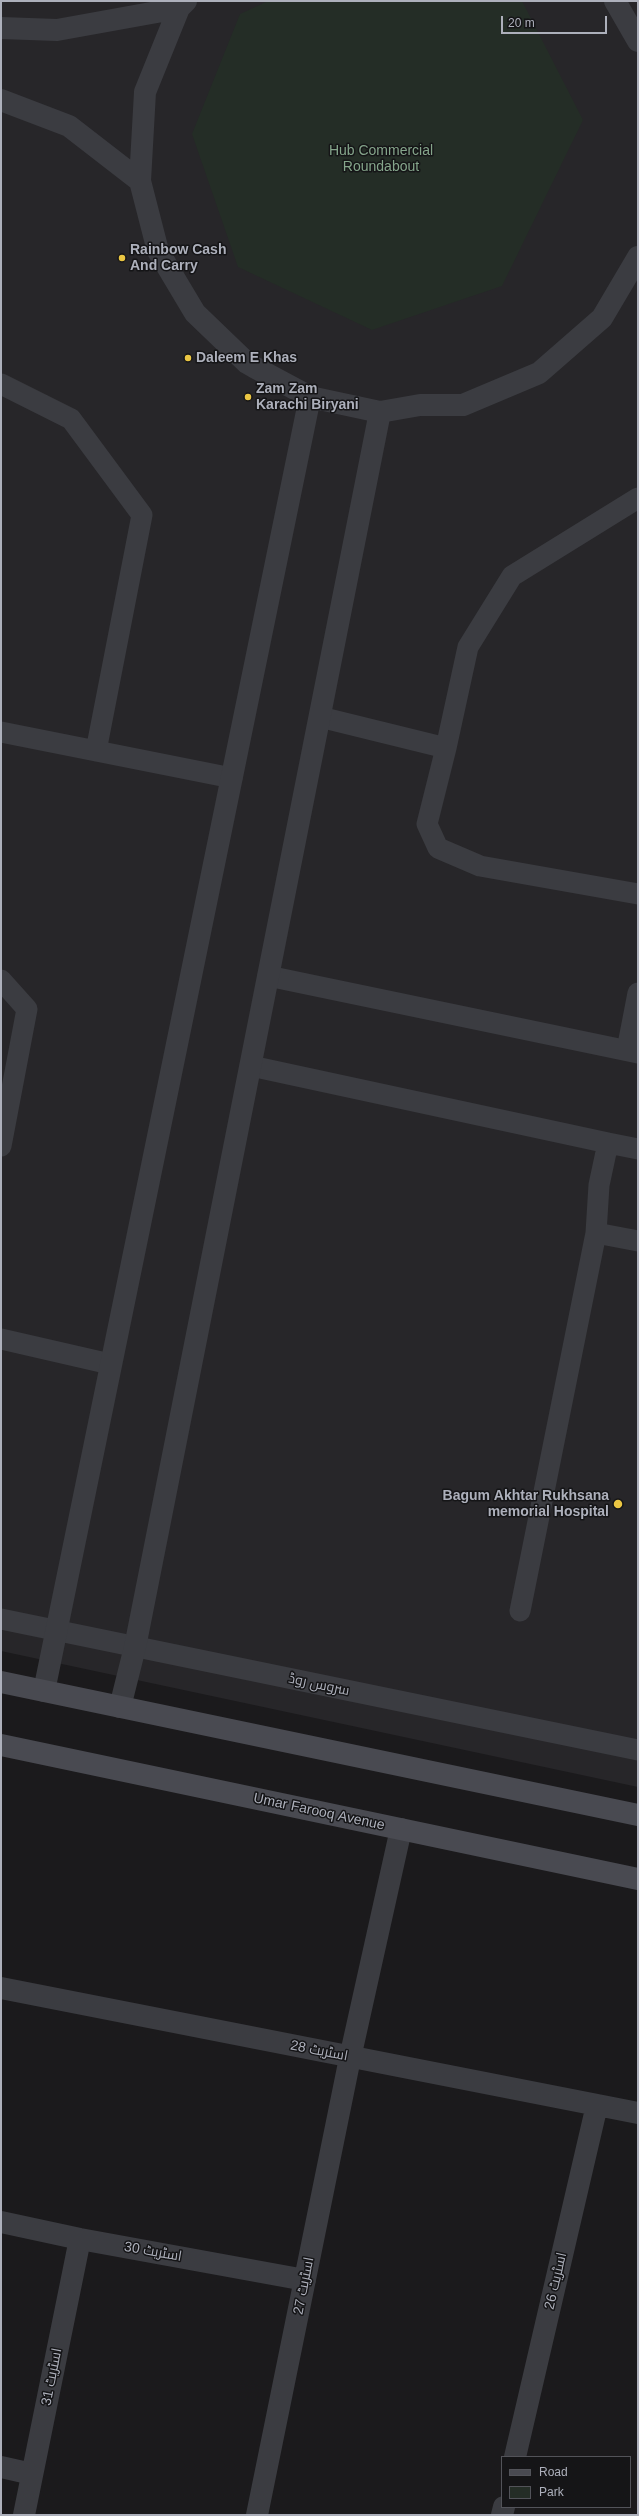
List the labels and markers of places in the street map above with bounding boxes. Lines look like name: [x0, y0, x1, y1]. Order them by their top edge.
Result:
place label: Rainbow Cash And Carry: [130, 242, 226, 274]
marker: Rainbow Cash And Carry: [117, 253, 127, 263]
place label: Daleem E Khas: [196, 350, 297, 366]
marker: Daleem E Khas: [183, 353, 193, 363]
place label: Zam Zam Karachi Biryani: [256, 381, 359, 414]
marker: Zam Zam Karachi Biryani: [243, 392, 253, 402]
place label: Bagum Akhtar Rukhsana memorial Hospital: [443, 1488, 609, 1520]
marker: Bagum Akhtar Rukhsana memorial Hospital: [612, 1498, 624, 1510]

